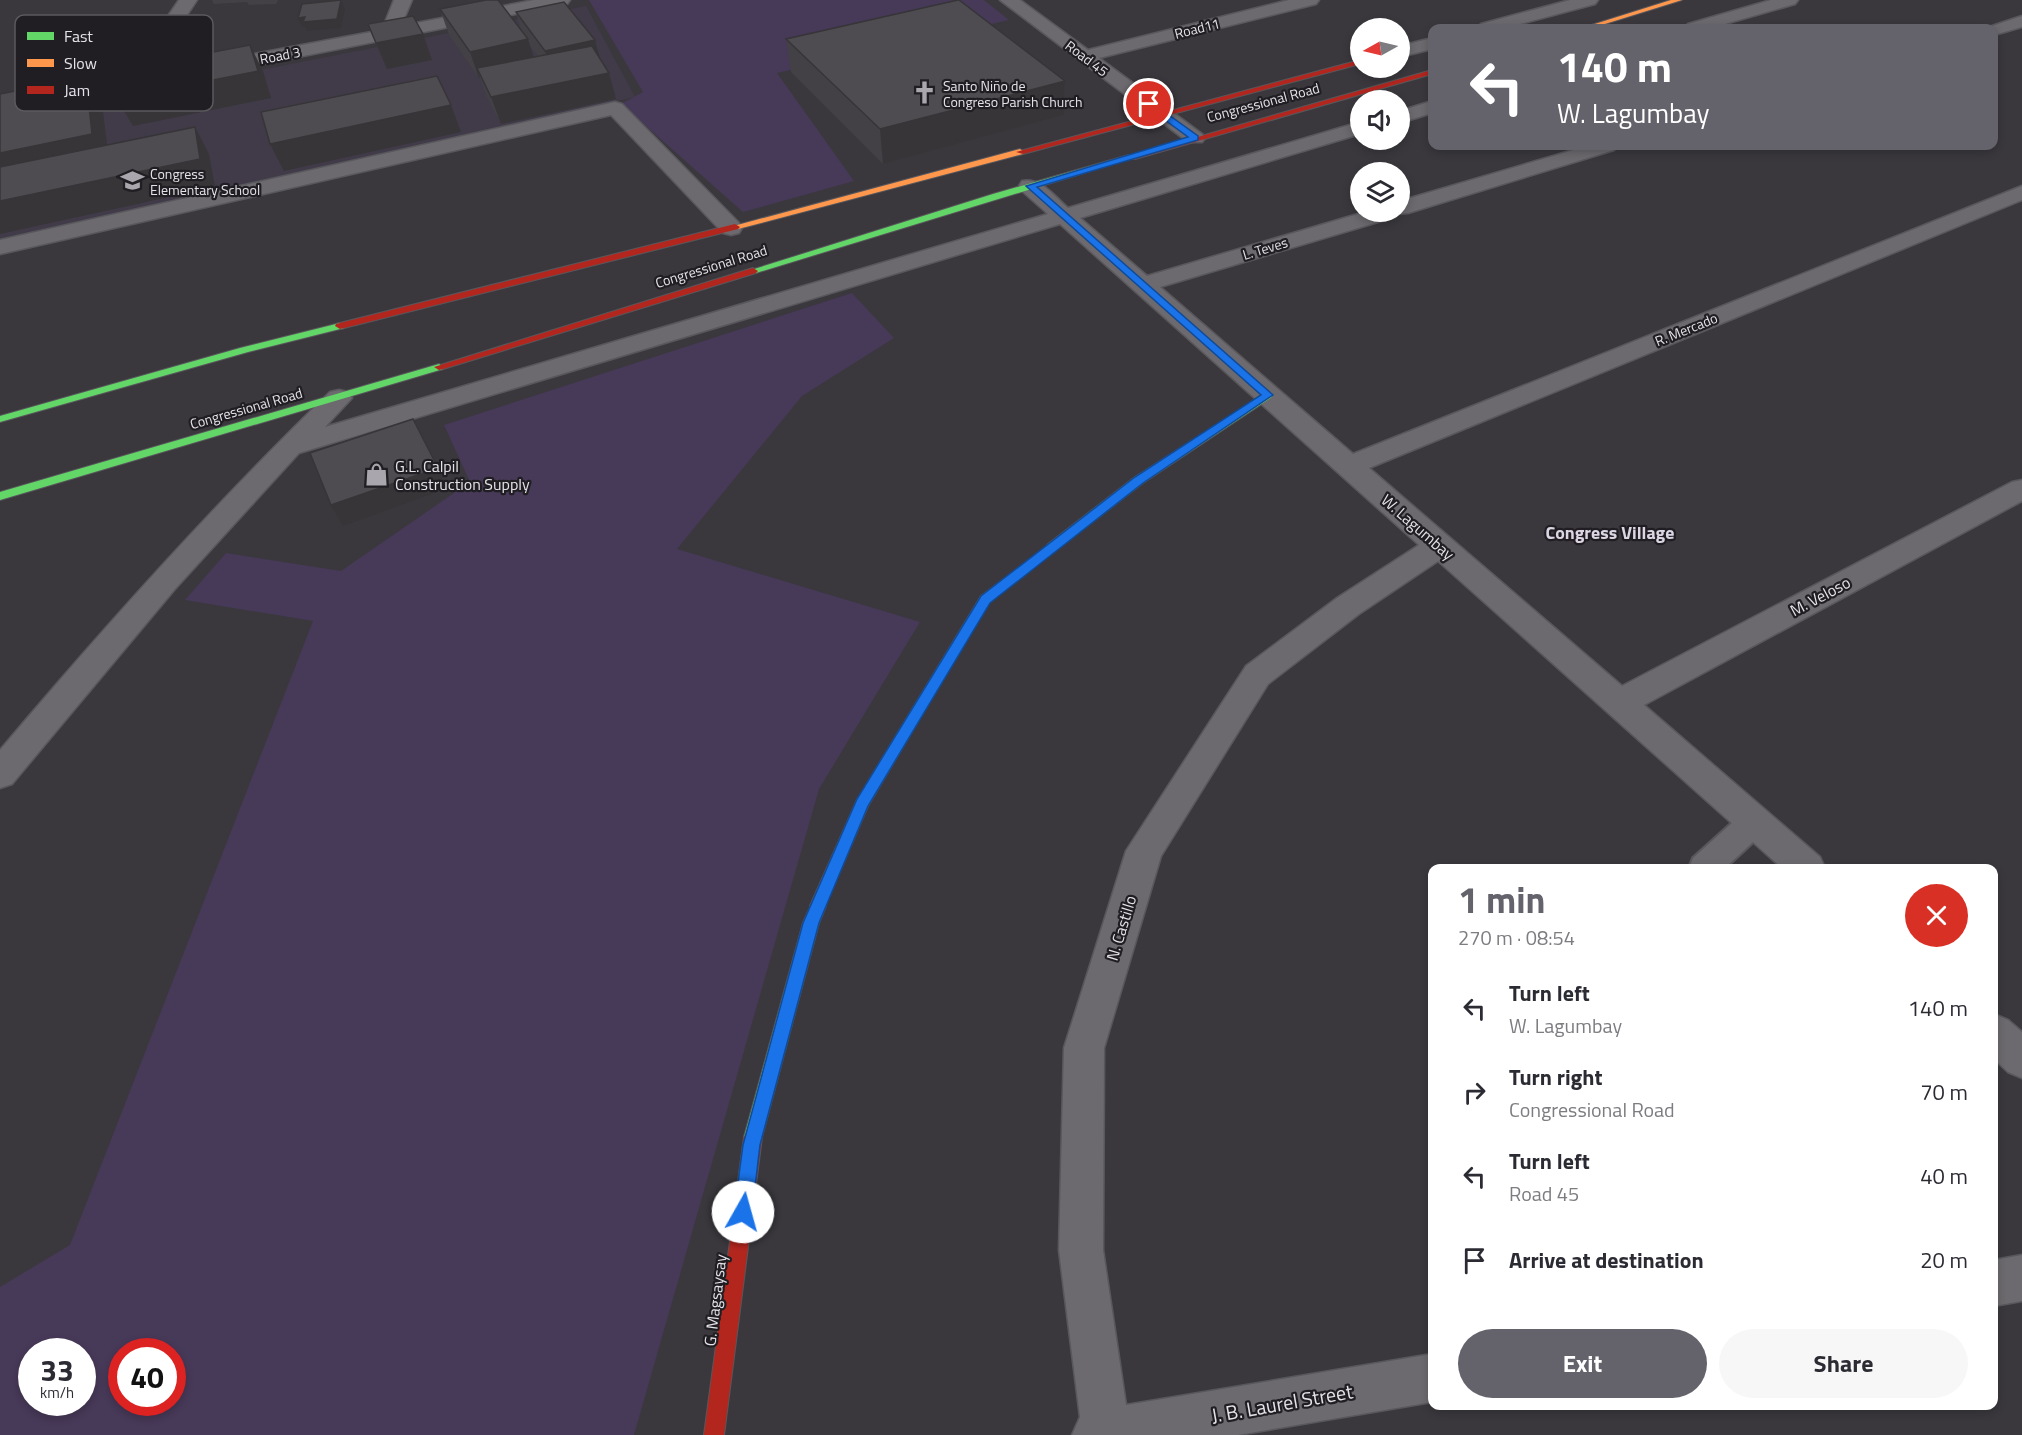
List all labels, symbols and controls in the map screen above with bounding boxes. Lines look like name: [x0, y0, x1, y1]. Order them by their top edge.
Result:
street label: Road11: [1172, 12, 1222, 44]
legend: [15, 15, 213, 111]
north arrow: [1350, 18, 1410, 78]
map controls: [1350, 18, 1410, 222]
text: Fast: [64, 24, 93, 48]
text: 140 m: [1557, 34, 1672, 98]
street label: Road 45: [1061, 35, 1113, 81]
street label: Road 3: [258, 41, 302, 69]
icon: left: [1458, 48, 1536, 126]
text: Slow: [64, 51, 97, 75]
place label: Santo Niño de Congreso Parish Church: [943, 75, 1083, 112]
street label: Congressional Road: [1204, 77, 1322, 127]
text: Jam: [64, 78, 90, 102]
pin: [1123, 78, 1174, 129]
church icon: Santo Niño de Congreso Parish Church: [912, 80, 938, 106]
icon: arrive: [1132, 87, 1165, 120]
button: sound: [1350, 90, 1410, 150]
text: W. Lagumbay: [1557, 92, 1710, 133]
button: layers: [1350, 162, 1410, 222]
place label: Congress Elementary School: [150, 163, 260, 200]
school or university icon: Congress Elementary School: [119, 168, 145, 194]
street label: L. Teves: [1240, 231, 1290, 265]
street label: Congressional Road: [652, 239, 770, 293]
street label: R. Mercado: [1651, 307, 1721, 351]
street label: Congressional Road: [187, 382, 305, 434]
place label: G.L. Calpil Construction Supply: [395, 454, 530, 496]
shop icon: G.L. Calpil Construction Supply: [364, 462, 390, 488]
street label: W. Lagumbay: [1376, 488, 1460, 566]
district label: Congress Village: [1546, 519, 1674, 546]
street label: M. Veloso: [1786, 570, 1854, 622]
text: 1 min: [1458, 872, 1545, 927]
button: close: [1905, 884, 1968, 947]
street label: N. Castillo: [1100, 892, 1142, 964]
text: 270 m · 08:54: [1458, 922, 1575, 953]
text: Turn left: [1509, 976, 1590, 1010]
text: 140 m: [1908, 991, 1968, 1025]
icon: left: [1458, 992, 1491, 1025]
text: W. Lagumbay: [1509, 1010, 1622, 1041]
text: Turn right: [1509, 1060, 1603, 1094]
text: 70 m: [1920, 1075, 1968, 1109]
icon: right: [1458, 1076, 1491, 1109]
text: Congressional Road: [1509, 1094, 1675, 1125]
text: Turn left: [1509, 1144, 1590, 1178]
text: 40 m: [1920, 1159, 1968, 1193]
icon: left: [1458, 1160, 1491, 1193]
text: Road 45: [1509, 1178, 1579, 1209]
position arrow: [711, 1180, 775, 1244]
text: Arrive at destination: [1509, 1243, 1704, 1277]
text: 20 m: [1920, 1243, 1968, 1277]
icon: arrive: [1458, 1244, 1491, 1277]
street label: G. Magsaysay: [697, 1252, 733, 1347]
button: Exit: [1458, 1329, 1707, 1398]
button: Share: [1719, 1329, 1968, 1398]
speed limit sign: 40: [108, 1338, 186, 1416]
text: 33: [40, 1347, 74, 1393]
street label: J. B. Laurel Street: [1209, 1375, 1355, 1431]
text: km/h: [40, 1381, 74, 1404]

